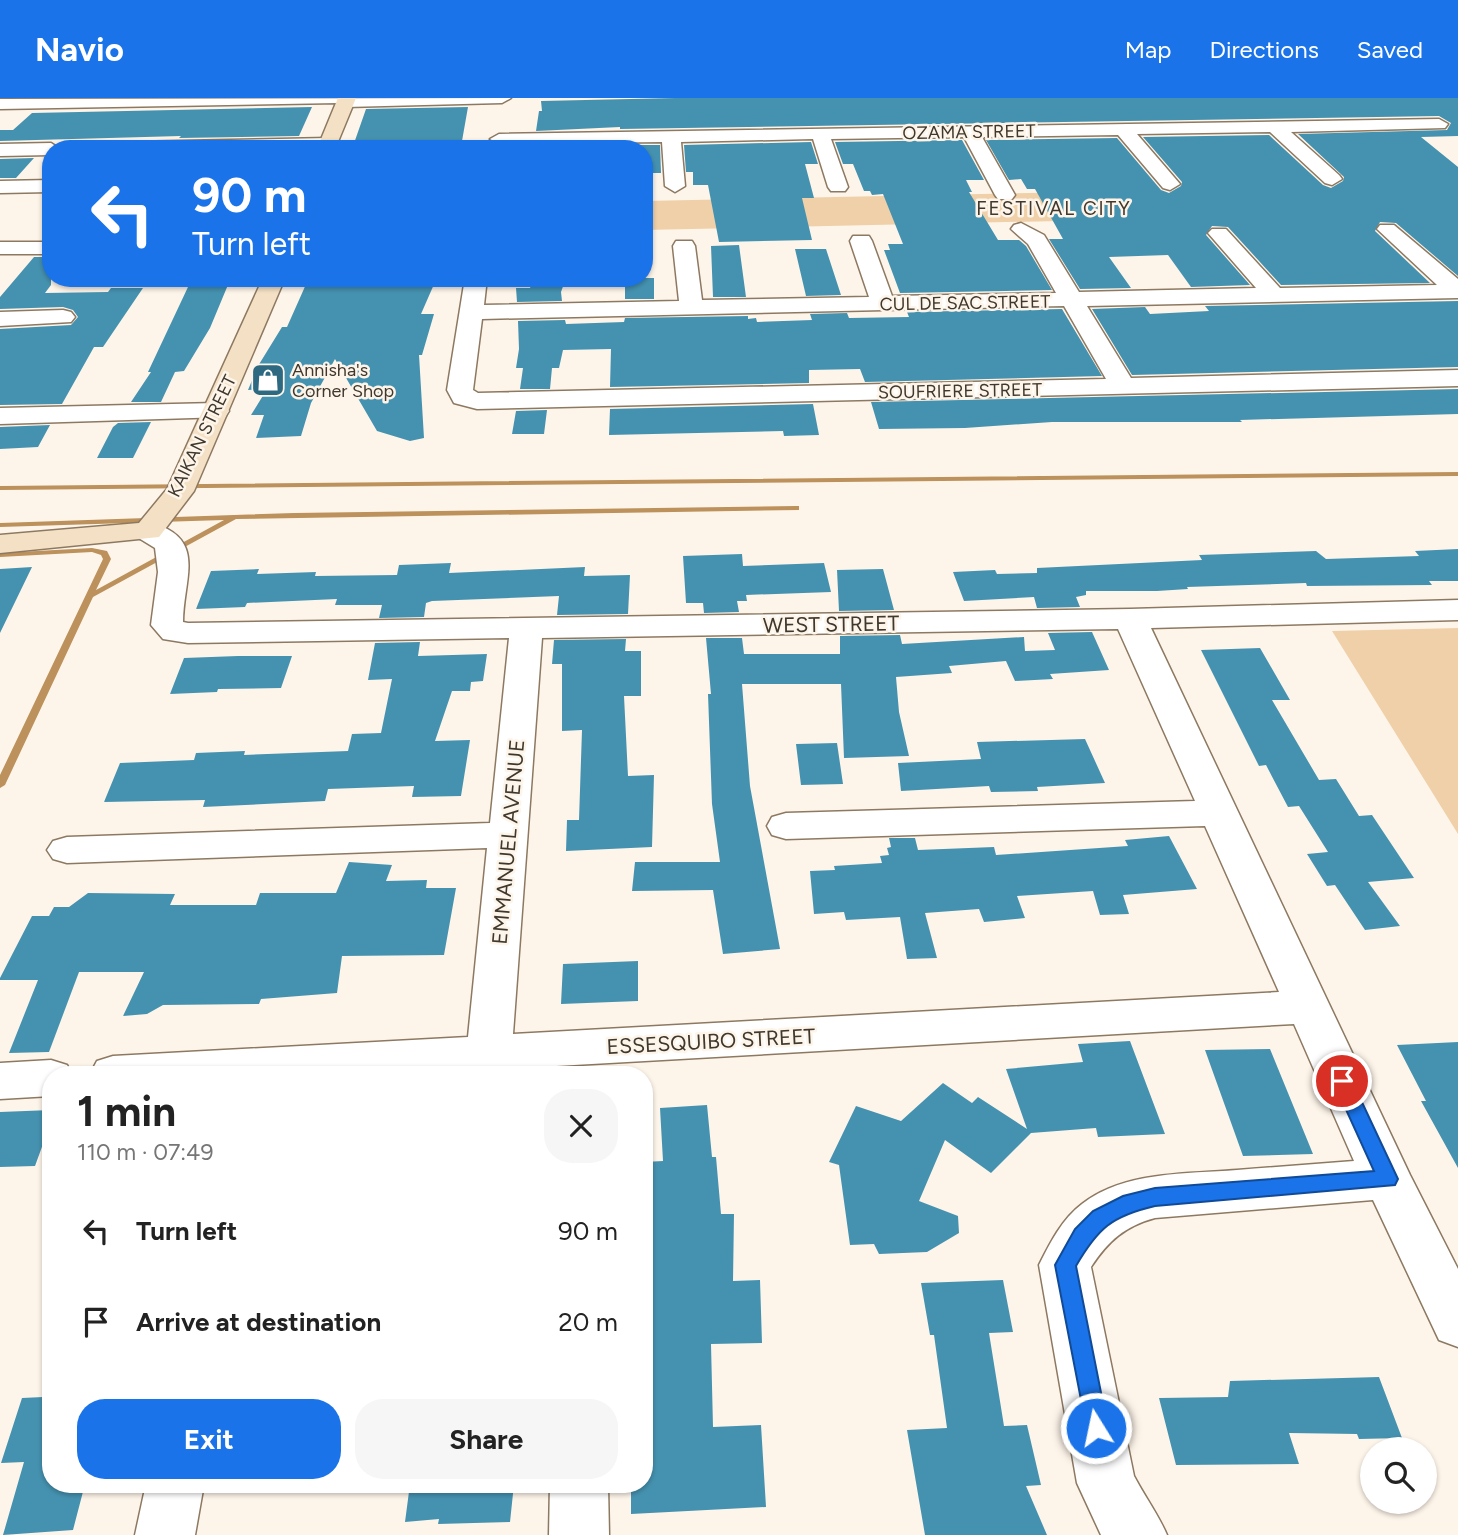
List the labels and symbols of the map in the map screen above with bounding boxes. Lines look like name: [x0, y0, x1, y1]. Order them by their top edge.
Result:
street label: OZAMA STREET: [902, 120, 1036, 144]
district label: FESTIVAL CITY: [976, 197, 1132, 220]
street label: CUL DE SAC STREET: [879, 291, 1051, 315]
place label: Annisha's Corner Shop: [292, 359, 394, 402]
shop icon: Annisha's Corner Shop: [249, 361, 287, 399]
street label: KAIKAN STREET: [163, 371, 241, 501]
street label: SOUFRIERE STREET: [878, 379, 1042, 403]
street label: WEST STREET: [763, 610, 900, 638]
street label: EMMANUEL AVENUE: [487, 738, 529, 946]
street label: ESSESQUIBO STREET: [606, 1023, 816, 1059]
pin: [1312, 1051, 1372, 1111]
position arrow: [1059, 1391, 1133, 1465]

